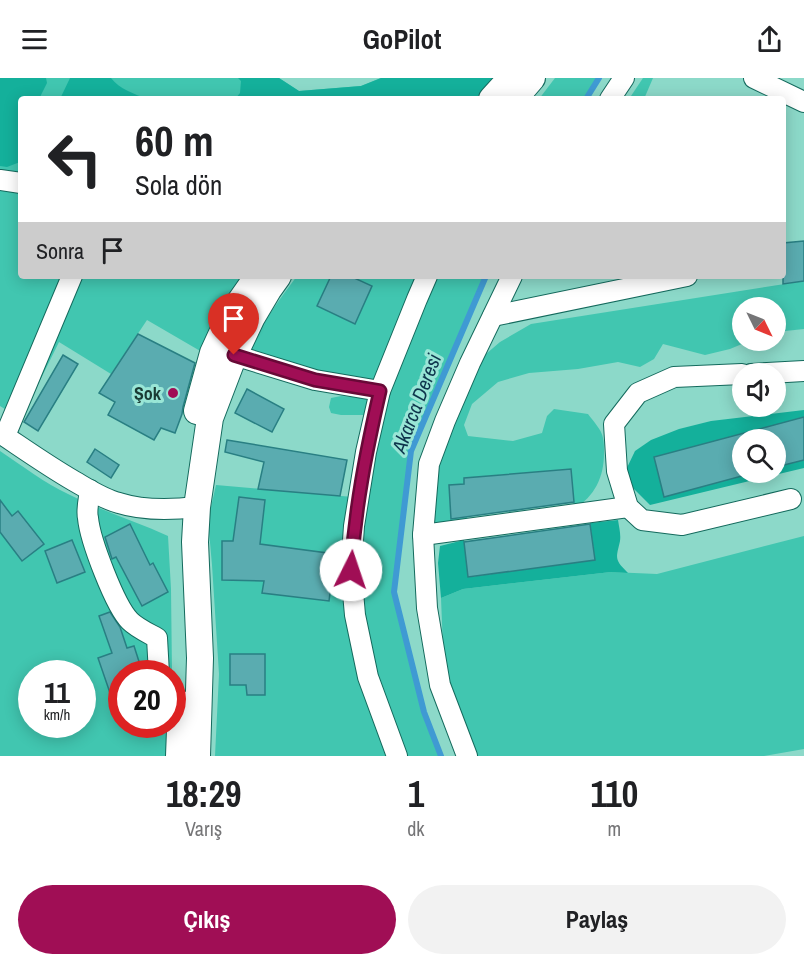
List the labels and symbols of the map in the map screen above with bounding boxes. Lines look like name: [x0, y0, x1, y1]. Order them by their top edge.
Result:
pin: [208, 293, 259, 355]
north arrow: [732, 297, 786, 351]
water label: Akarca Deresi: [384, 349, 447, 457]
place label: Şok: [134, 381, 162, 406]
marker: Şok: [166, 386, 180, 400]
position arrow: [319, 538, 383, 602]
speed limit sign: 20: [108, 660, 186, 738]

